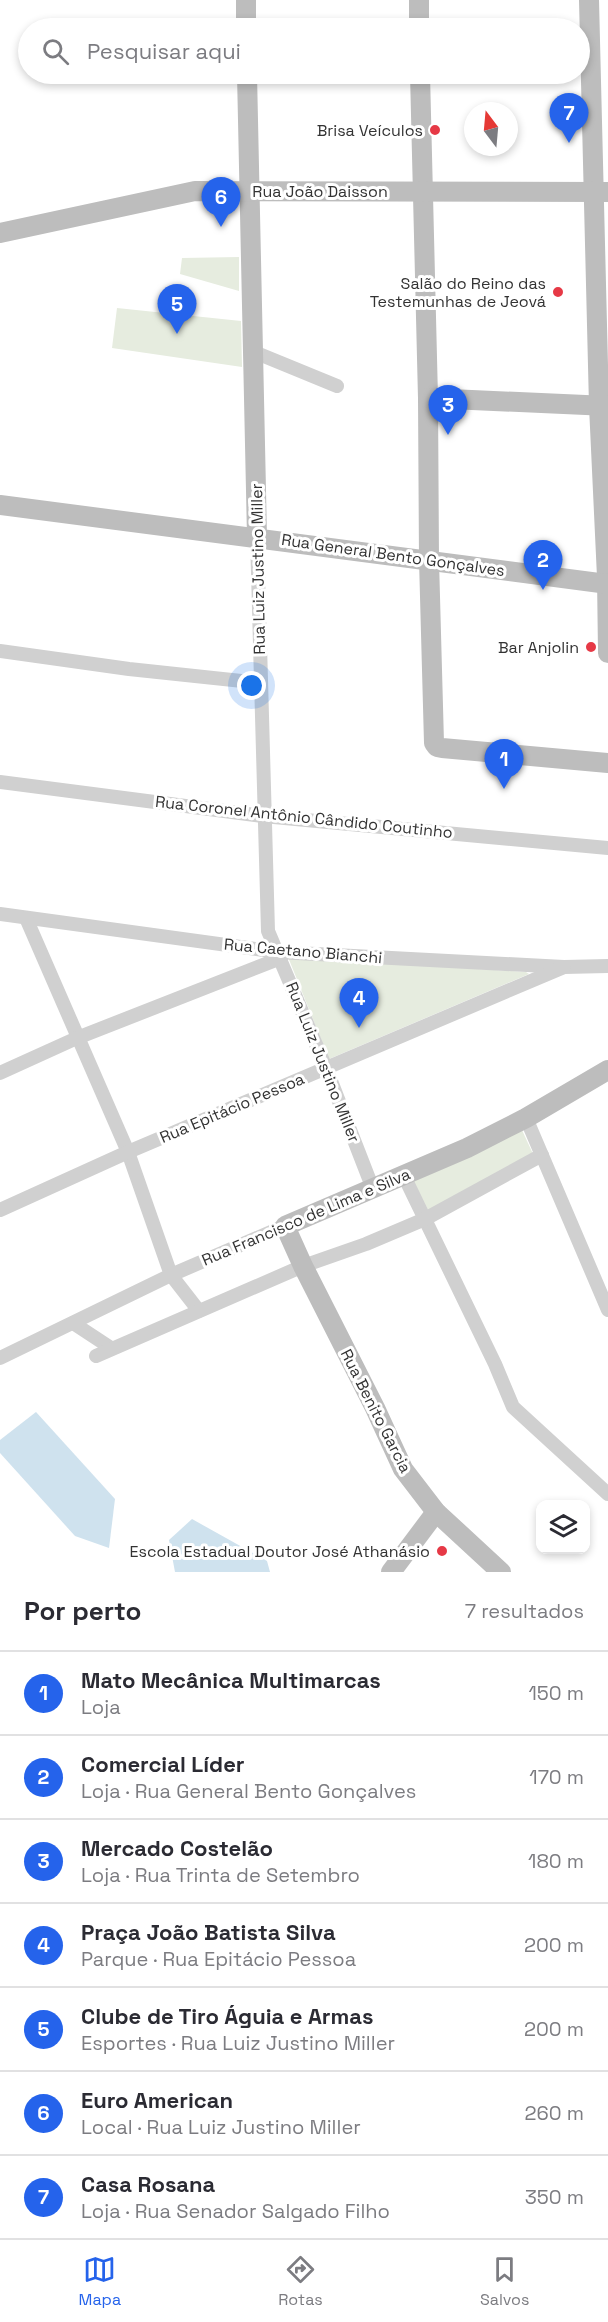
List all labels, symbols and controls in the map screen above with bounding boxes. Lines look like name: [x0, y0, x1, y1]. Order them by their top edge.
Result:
search box: [18, 18, 590, 84]
icon: search: [39, 35, 72, 68]
text: Pesquisar aqui: [87, 37, 241, 65]
pin: 7: [550, 94, 588, 143]
north arrow: [464, 102, 518, 156]
place label: Brisa Veículos: [317, 120, 423, 141]
marker: Brisa Veículos: [428, 123, 442, 137]
pin: 6: [202, 178, 240, 227]
street label: Rua João Daisson: [252, 181, 388, 202]
place label: Salão do Reino das Testemunhas de Jeová: [370, 273, 546, 312]
pin: 5: [158, 284, 196, 334]
marker: Salão do Reino das Testemunhas de Jeová: [551, 285, 565, 299]
pin: 3: [428, 386, 468, 435]
street label: Rua Luiz Justino Miller: [246, 483, 270, 655]
street label: Rua General Bento Gonçalves: [280, 529, 506, 581]
pin: 2: [524, 540, 562, 590]
place label: Bar Anjolin: [498, 637, 579, 658]
marker: Bar Anjolin: [584, 640, 598, 654]
your location: [237, 671, 266, 700]
pin: 1: [484, 740, 524, 789]
street label: Rua Coronel Antônio Cândido Coutinho: [154, 791, 454, 843]
street label: Rua Caetano Bianchi: [223, 934, 383, 968]
pin: 4: [340, 978, 378, 1028]
street label: Rua Luiz Justino Miller: [281, 979, 365, 1145]
street label: Rua Epitácio Pessoa: [157, 1068, 307, 1148]
street label: Rua Francisco de Lima e Silva: [199, 1163, 413, 1271]
street label: Rua Benito Garcia: [336, 1346, 416, 1476]
map controls: [536, 1500, 590, 1554]
button: layers: [536, 1500, 590, 1554]
place label: Escola Estadual Doutor José Athanásio: [129, 1541, 430, 1562]
marker: Escola Estadual Doutor José Athanásio: [435, 1544, 449, 1558]
text: Por perto: [24, 1594, 141, 1628]
text: 7 resultados: [465, 1598, 584, 1624]
text: Mato Mecânica Multimarcas: [81, 1666, 381, 1694]
text: 1: [39, 1680, 48, 1706]
text: 150 m: [529, 1680, 584, 1706]
text: Loja: [81, 1694, 121, 1720]
text: Comercial Líder: [81, 1750, 245, 1778]
text: 2: [38, 1764, 49, 1790]
text: 170 m: [529, 1764, 584, 1790]
text: Loja · Rua General Bento Gonçalves: [81, 1778, 416, 1804]
text: Mercado Costelão: [81, 1834, 273, 1862]
text: 3: [37, 1848, 50, 1874]
text: 180 m: [528, 1848, 584, 1874]
text: Loja · Rua Trinta de Setembro: [81, 1862, 360, 1888]
text: Praça João Batista Silva: [81, 1918, 336, 1946]
text: 4: [37, 1932, 50, 1958]
text: 200 m: [524, 1932, 584, 1958]
text: Parque · Rua Epitácio Pessoa: [81, 1946, 356, 1972]
text: Clube de Tiro Águia e Armas: [81, 2002, 374, 2030]
text: 5: [38, 2016, 50, 2042]
text: 200 m: [524, 2016, 584, 2042]
text: Esportes · Rua Luiz Justino Miller: [81, 2030, 395, 2056]
text: Euro American: [81, 2086, 233, 2114]
text: 6: [37, 2100, 50, 2126]
text: 260 m: [525, 2100, 584, 2126]
text: Local · Rua Luiz Justino Miller: [81, 2114, 361, 2140]
text: Casa Rosana: [81, 2170, 215, 2198]
text: 7: [38, 2184, 49, 2210]
text: 350 m: [525, 2184, 584, 2210]
text: Loja · Rua Senador Salgado Filho: [81, 2198, 390, 2224]
tab: Mapa: [79, 2253, 121, 2310]
tab: Rotas: [278, 2253, 323, 2310]
tab: Salvos: [480, 2253, 529, 2310]

